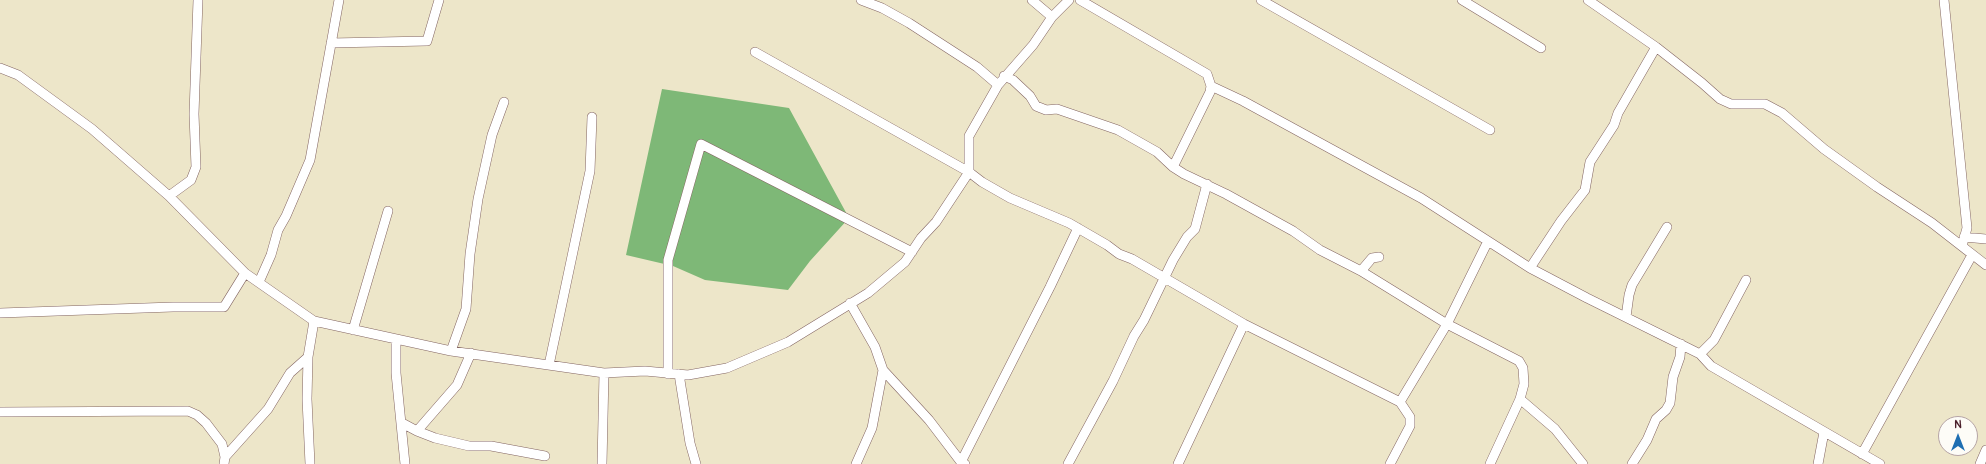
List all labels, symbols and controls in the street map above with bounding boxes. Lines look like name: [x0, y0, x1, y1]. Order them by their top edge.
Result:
north arrow: [1938, 416, 1978, 456]
text: N: [1954, 418, 1962, 431]

